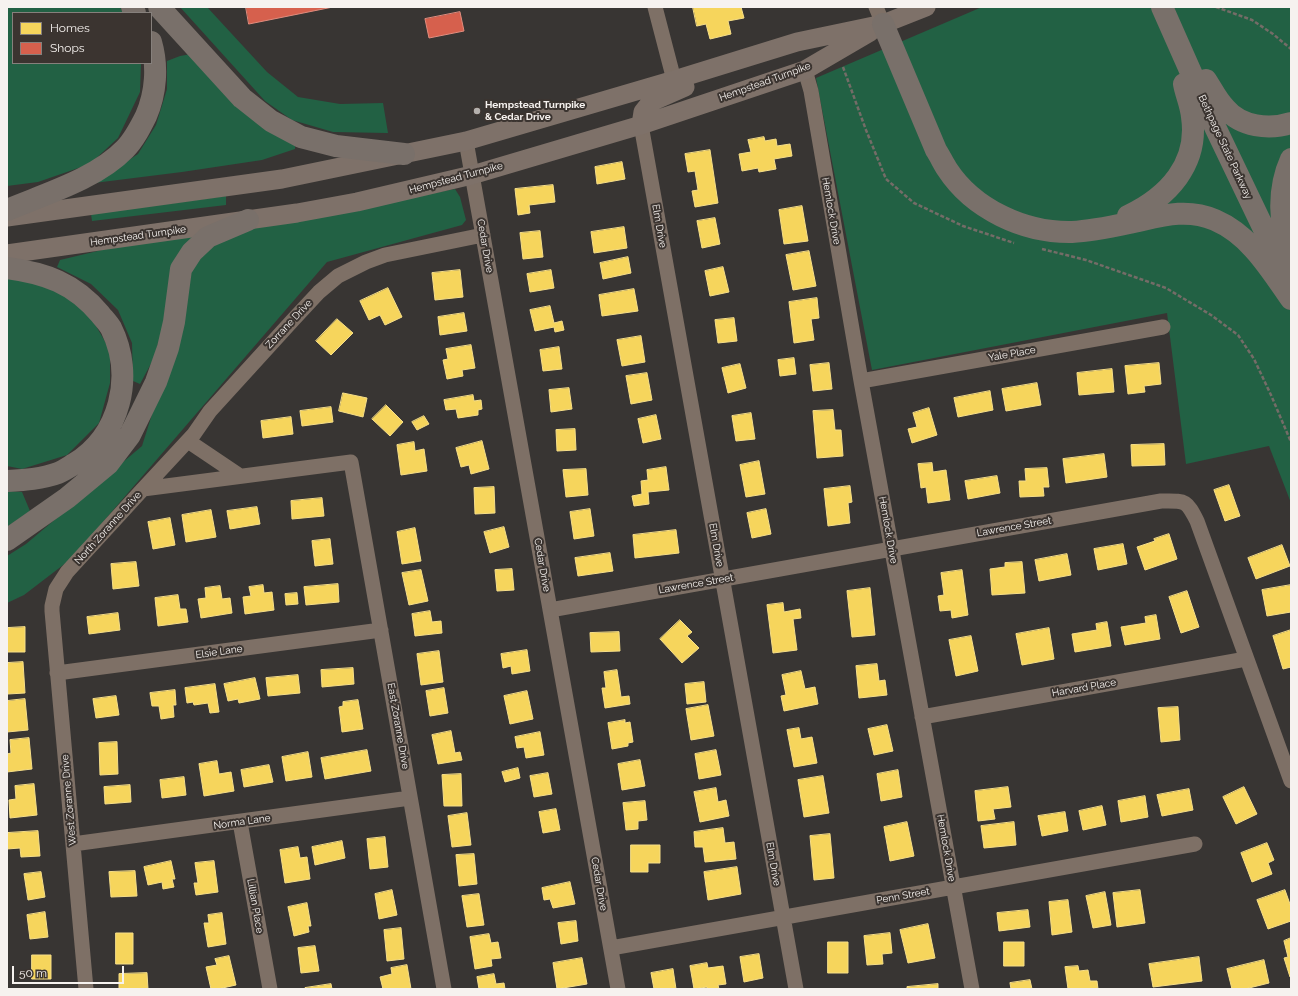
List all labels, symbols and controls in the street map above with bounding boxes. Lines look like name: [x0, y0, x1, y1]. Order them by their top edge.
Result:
legend: [12, 12, 152, 64]
text: Homes: [50, 21, 90, 35]
text: Shops: [50, 41, 85, 55]
street label: Hempstead Turnpike: [718, 60, 812, 104]
street label: Bethpage State Parkway: [1196, 93, 1254, 201]
place label: Hempstead Turnpike & Cedar Drive: [485, 99, 585, 122]
marker: Hempstead Turnpike & Cedar Drive: [472, 106, 482, 116]
street label: Hempstead Turnpike: [408, 160, 504, 196]
street label: Hemlock Drive: [819, 176, 843, 246]
street label: Elm Drive: [649, 203, 669, 249]
street label: Cedar Drive: [474, 218, 496, 274]
street label: Hempstead Turnpike: [89, 223, 187, 249]
street label: Zorrane Drive: [263, 297, 315, 351]
street label: Yale Place: [987, 344, 1037, 364]
street label: North Zoranne Drive: [72, 489, 144, 567]
street label: Hemlock Drive: [876, 495, 900, 565]
street label: Lawrence Street: [976, 515, 1052, 539]
street label: Elm Drive: [706, 522, 726, 568]
street label: Cedar Drive: [531, 537, 553, 593]
street label: Lawrence Street: [658, 572, 734, 596]
street label: Elsie Lane: [195, 643, 243, 661]
street label: Harvard Place: [1051, 676, 1117, 700]
street label: East Zoranne Drive: [385, 682, 411, 770]
street label: West Zoranne Drive: [59, 754, 79, 846]
street label: Norma Lane: [213, 812, 271, 832]
street label: Hemlock Drive: [934, 813, 958, 883]
street label: Elm Drive: [763, 841, 783, 887]
street label: Cedar Drive: [588, 856, 610, 912]
street label: Lillian Place: [244, 878, 266, 934]
street label: Penn Street: [875, 885, 931, 907]
scale bar: [14, 958, 126, 984]
text: 50 m: [19, 966, 47, 980]

